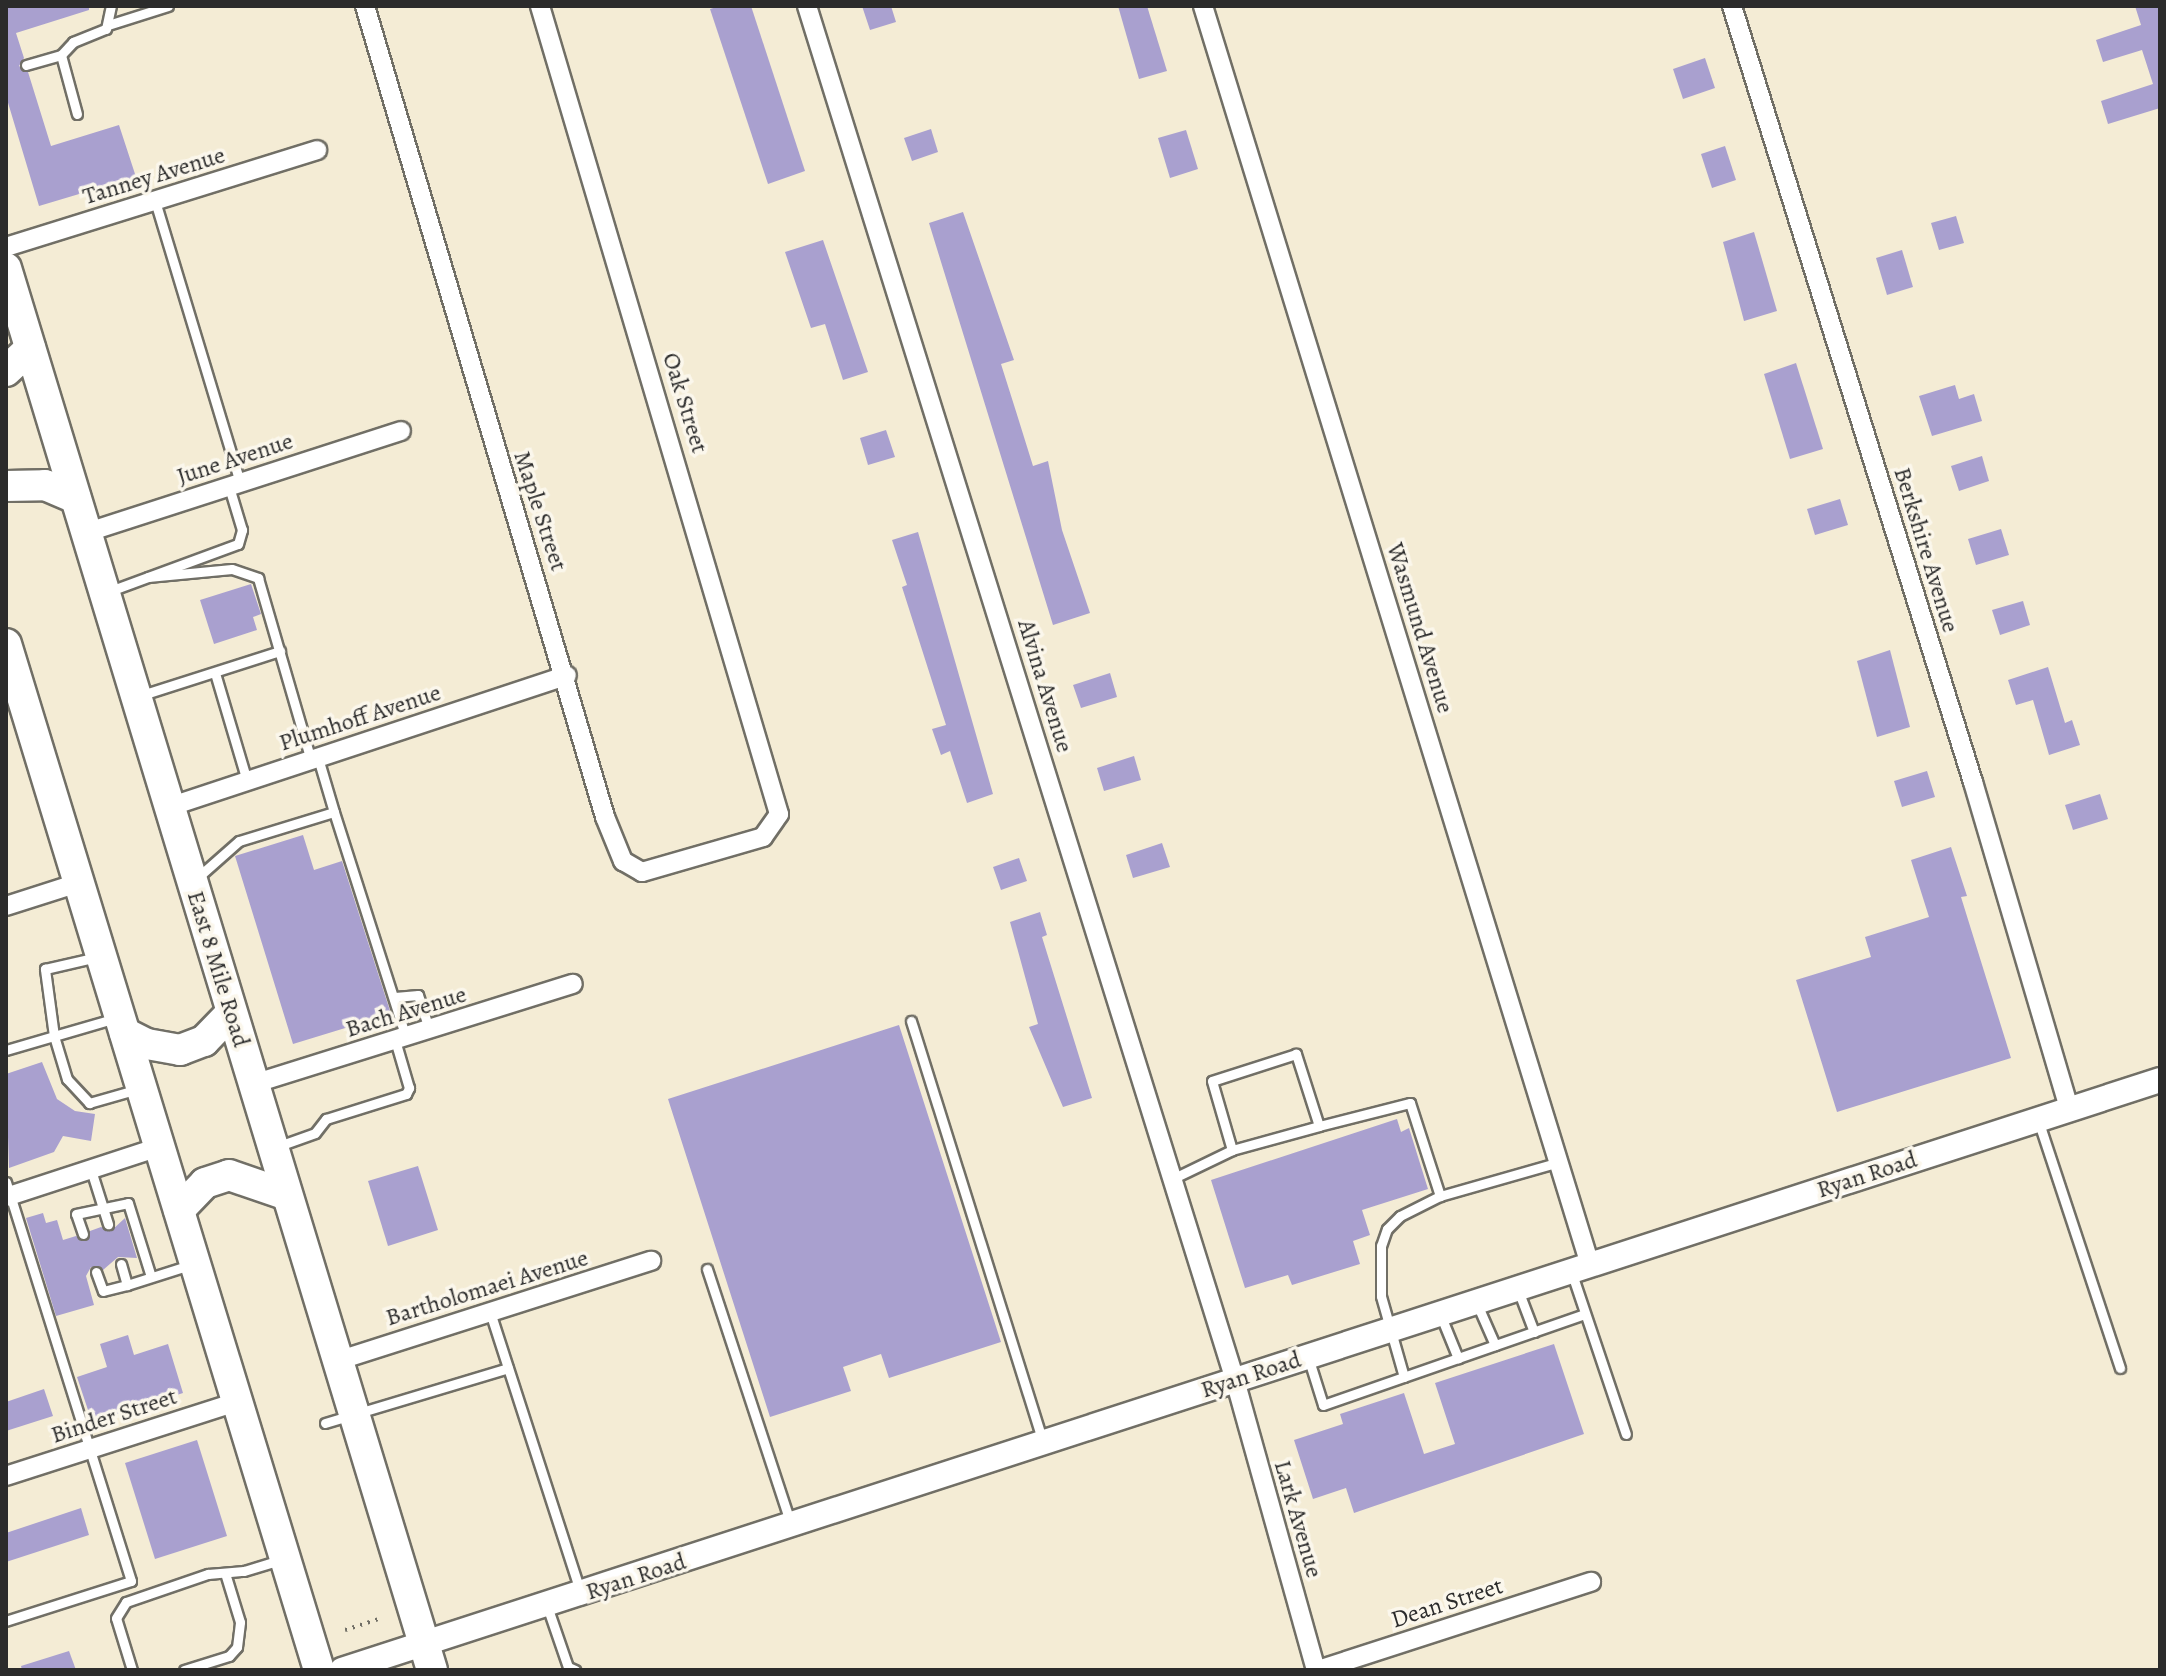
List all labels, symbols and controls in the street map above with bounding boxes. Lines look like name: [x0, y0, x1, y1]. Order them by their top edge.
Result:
street label: Tanney Avenue: [79, 141, 229, 211]
street label: Oak Street: [656, 349, 714, 457]
street label: June Avenue: [173, 427, 297, 491]
street label: Maple Street: [507, 447, 573, 575]
street label: Berkshire Avenue: [1887, 464, 1965, 636]
street label: Wasmund Avenue: [1380, 539, 1460, 717]
street label: Alvina Avenue: [1011, 616, 1079, 756]
street label: Plumhoff Avenue: [276, 678, 444, 758]
street label: East 8 Mile Road: [181, 887, 255, 1051]
street label: Bach Avenue: [342, 980, 470, 1044]
street label: Ryan Road: [1813, 1145, 1921, 1205]
street label: Bartholomaei Avenue: [382, 1244, 592, 1332]
street label: Ryan Road: [1197, 1345, 1305, 1405]
street label: Binder Street: [47, 1382, 181, 1450]
street label: Lark Avenue: [1268, 1457, 1328, 1581]
street label: Ryan Road: [582, 1547, 690, 1607]
street label: Dean Street: [1388, 1571, 1506, 1635]

